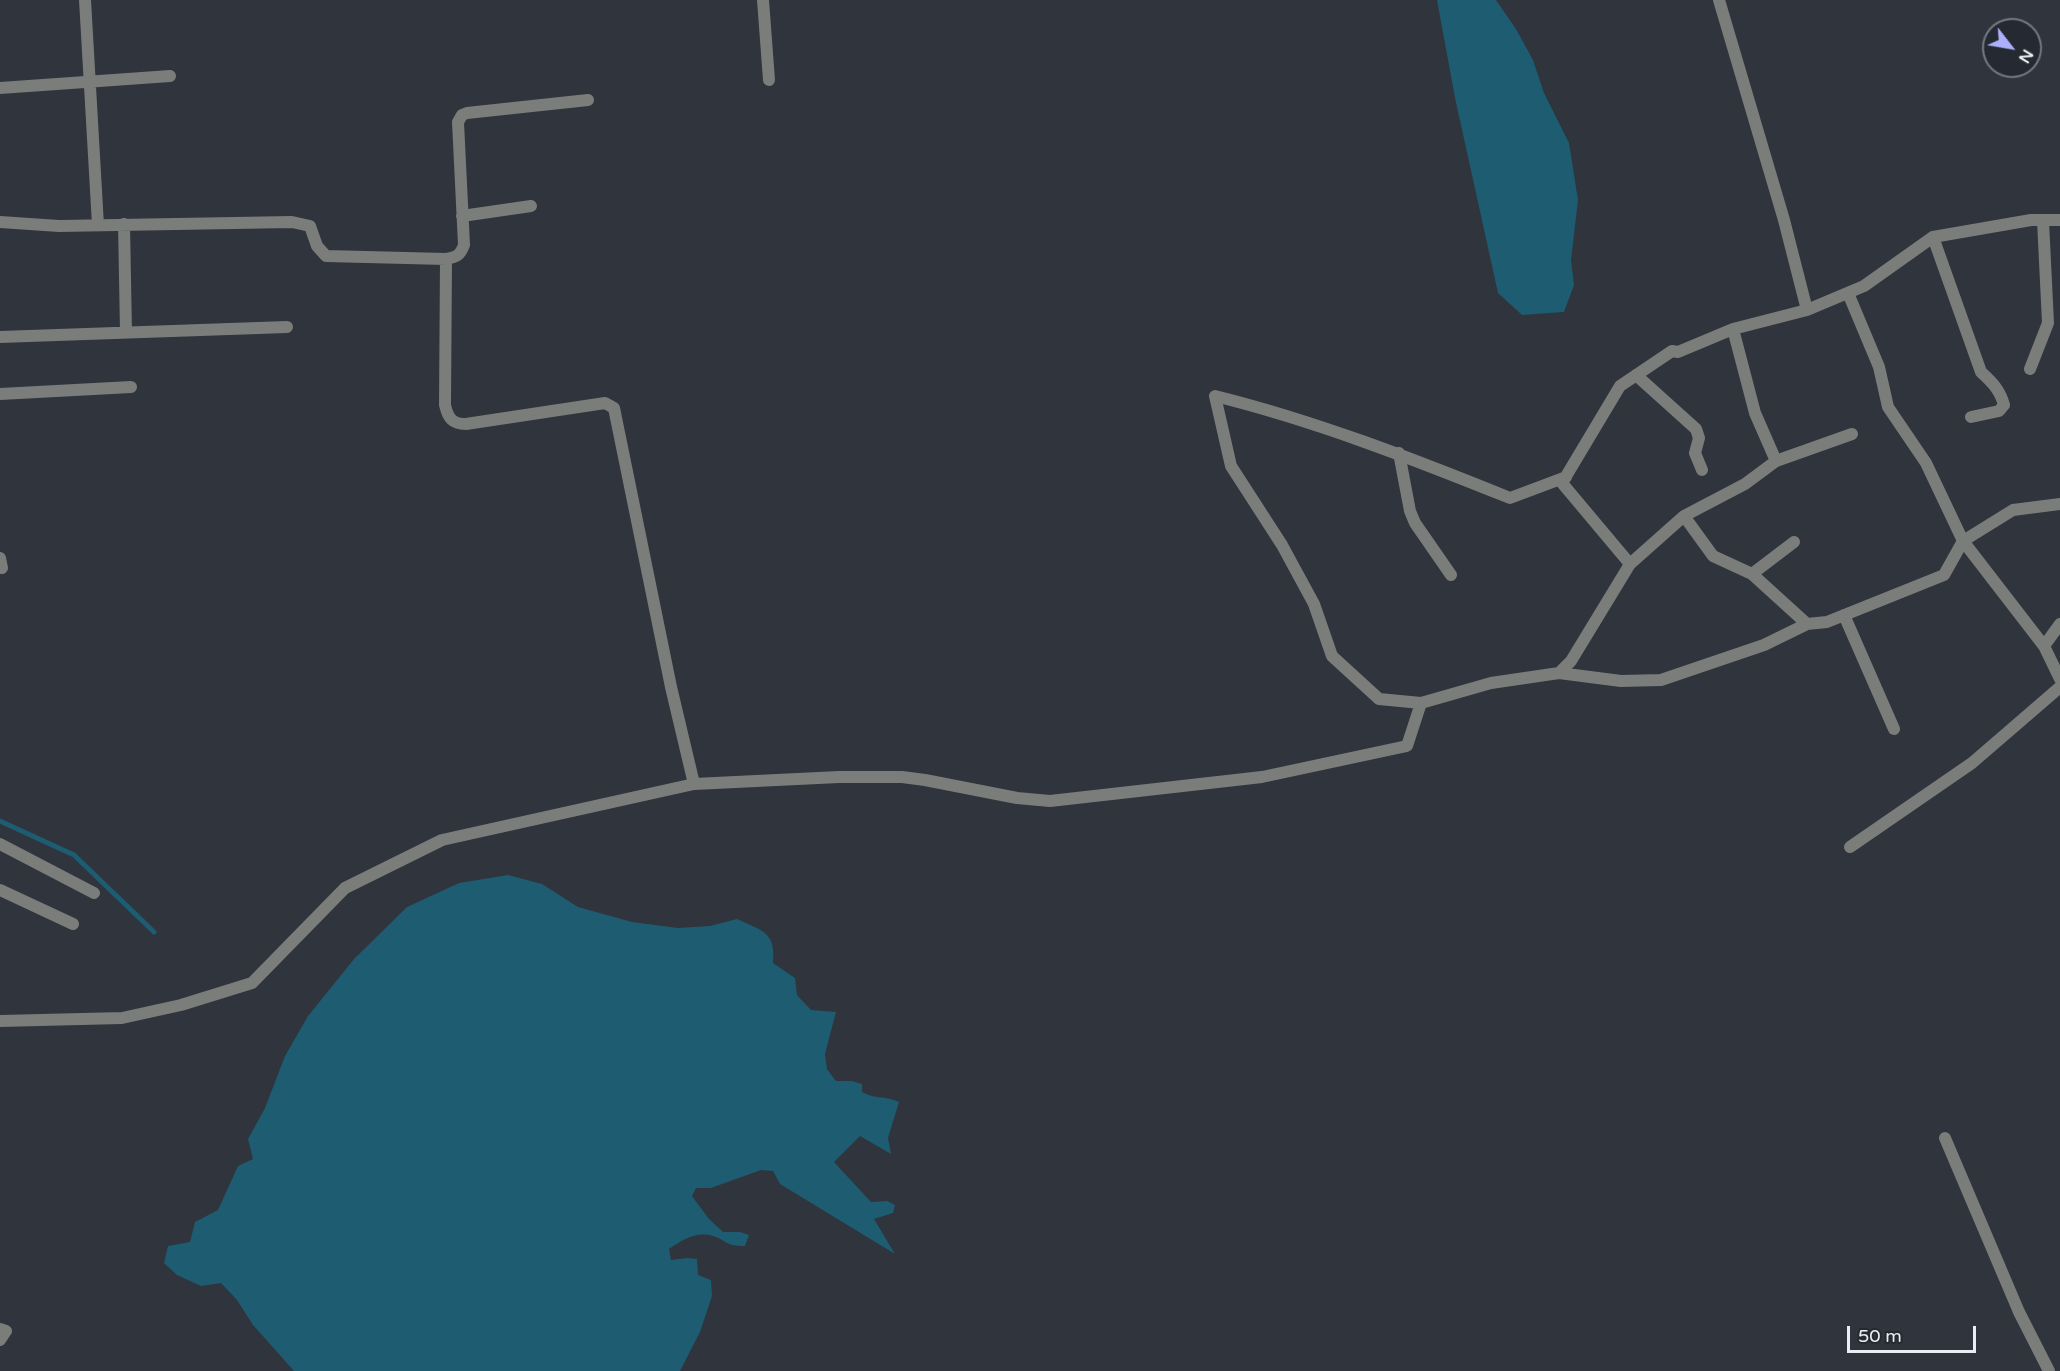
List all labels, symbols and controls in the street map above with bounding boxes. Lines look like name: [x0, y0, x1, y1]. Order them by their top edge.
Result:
north arrow: [1982, 18, 2042, 78]
text: N: [2014, 46, 2038, 67]
scale bar: [1850, 1314, 1979, 1352]
text: 50 m: [1858, 1325, 1902, 1347]

